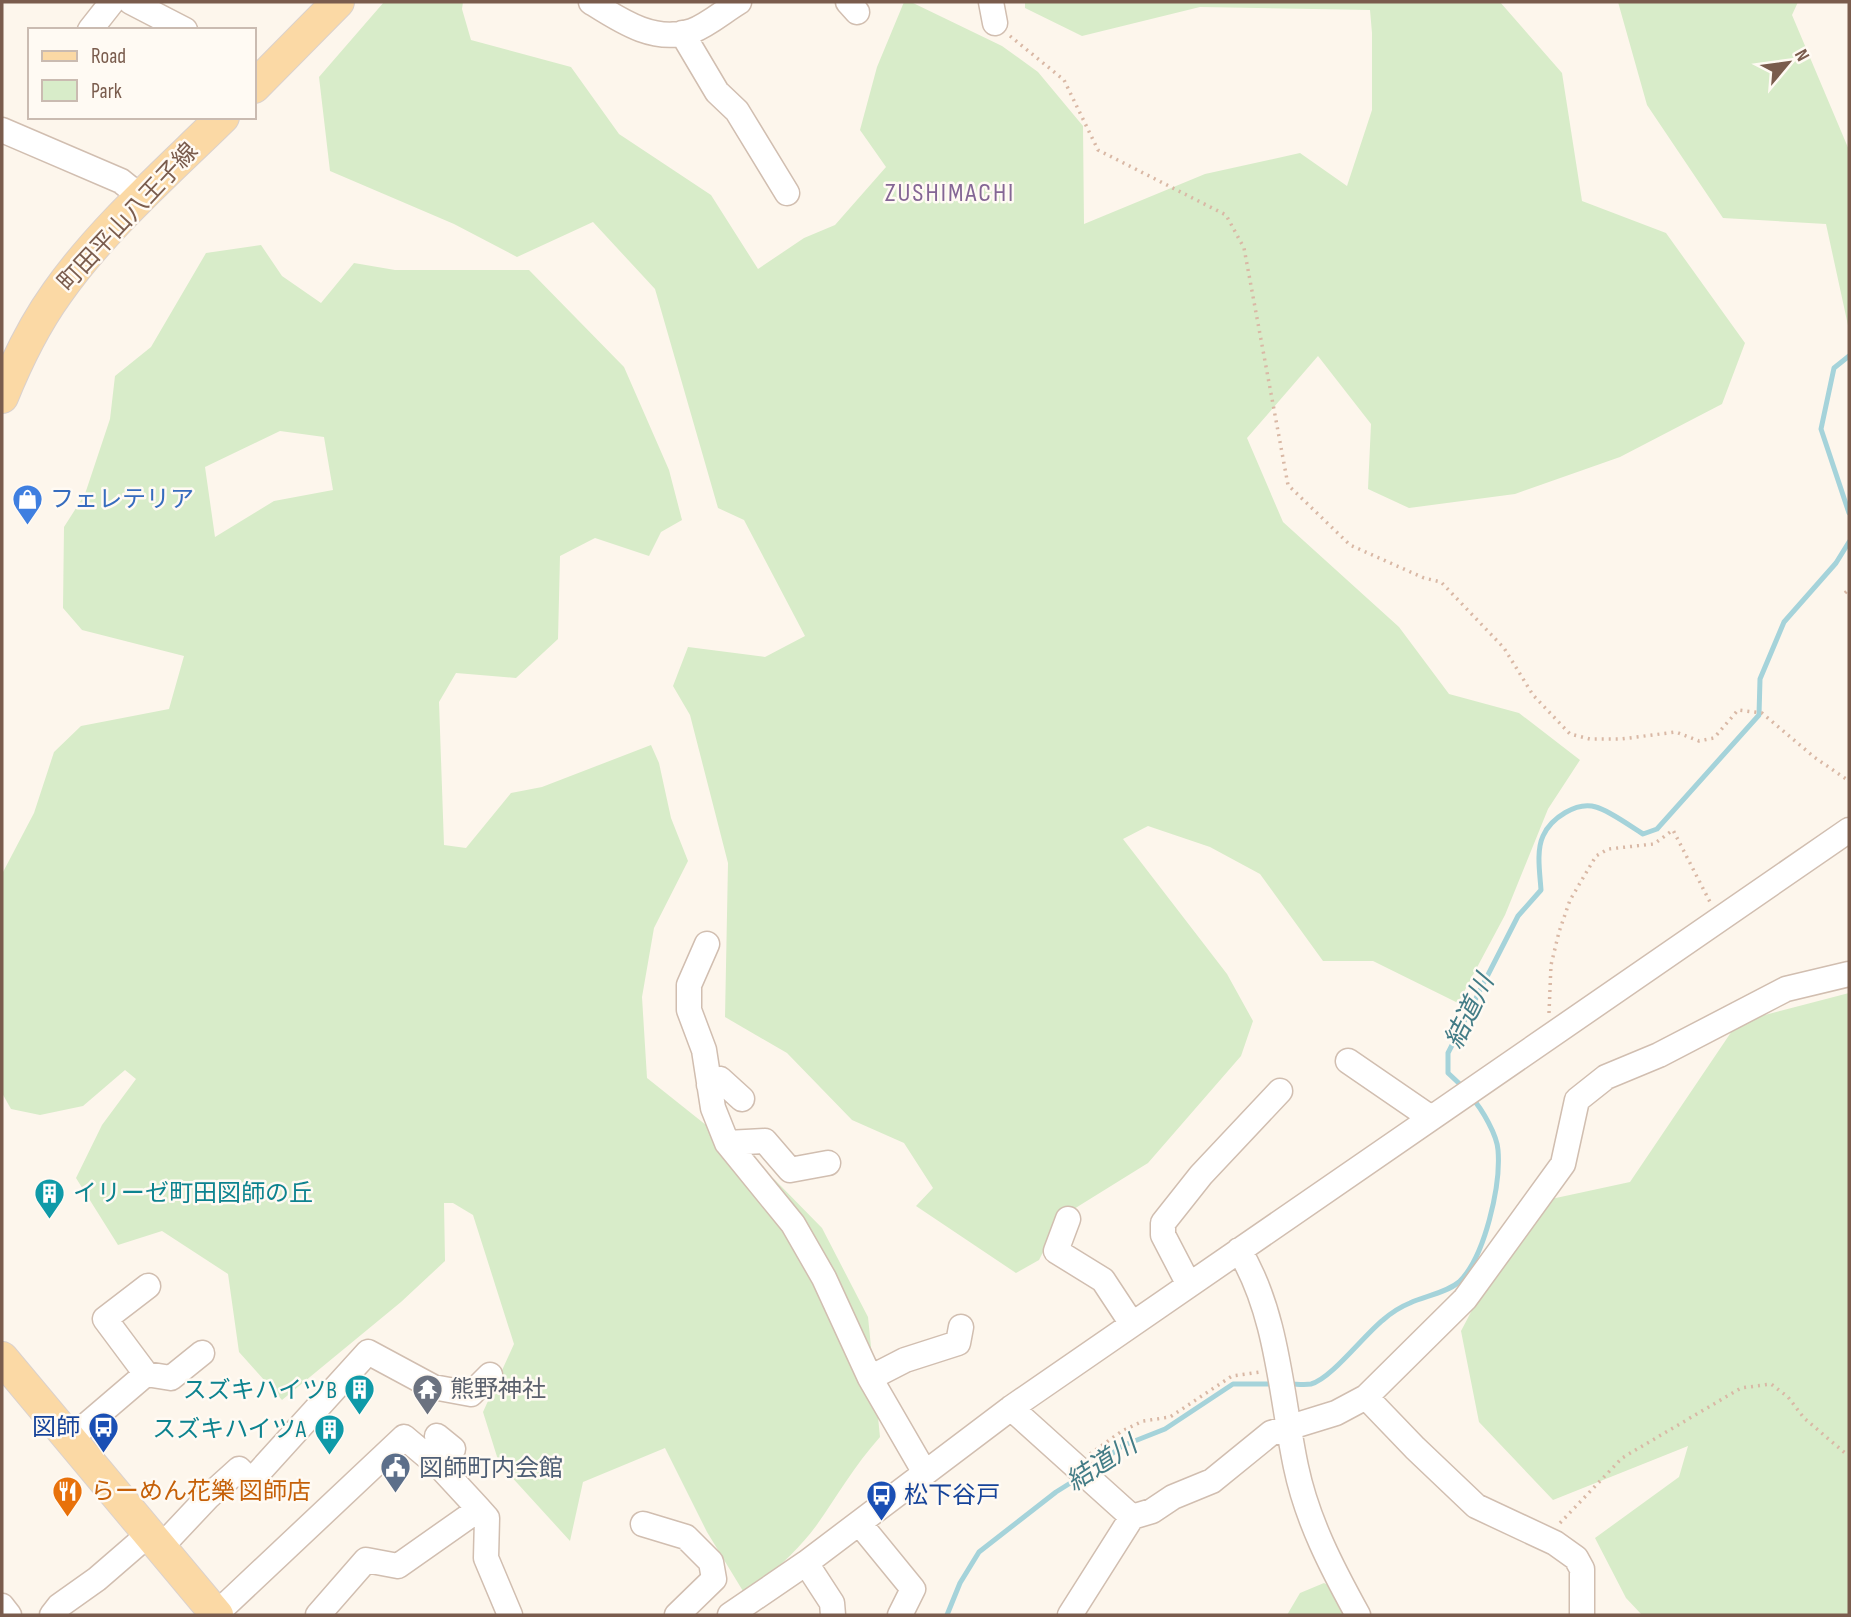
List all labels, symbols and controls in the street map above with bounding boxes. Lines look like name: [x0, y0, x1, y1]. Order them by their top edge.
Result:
legend: [28, 28, 256, 119]
north arrow: [1753, 28, 1823, 98]
text: Road: [91, 44, 126, 69]
text: N: [1789, 45, 1814, 66]
text: Park: [91, 79, 122, 104]
street label: 町田平山八王子線: [52, 137, 204, 297]
district label: ZUSHIMACHI: [885, 178, 1015, 209]
shop icon: フェレテリア: [10, 482, 44, 526]
place label: フェレテリア: [50, 485, 194, 514]
water label: 結道川: [1439, 967, 1502, 1054]
building icon: イリーゼ町田図師の丘: [33, 1176, 67, 1220]
place label: イリーゼ町田図師の丘: [73, 1179, 313, 1208]
temple icon: 熊野神社: [410, 1372, 444, 1416]
building icon: スズキハイツB: [343, 1373, 377, 1417]
place label: 熊野神社: [450, 1375, 546, 1404]
place label: スズキハイツB: [183, 1376, 337, 1405]
bus stop icon: 図師: [86, 1410, 120, 1454]
building icon: スズキハイツA: [312, 1412, 346, 1456]
place label: 図師: [32, 1413, 80, 1442]
place label: スズキハイツA: [152, 1415, 307, 1444]
water label: 結道川: [1061, 1428, 1146, 1498]
public building icon: 図師町内会館: [379, 1451, 413, 1495]
place label: 図師町内会館: [419, 1454, 563, 1483]
restaurant icon: らーめん花樂 図師店: [51, 1474, 85, 1518]
place label: らーめん花樂 図師店: [91, 1477, 311, 1506]
bus stop icon: 松下谷戸: [864, 1478, 898, 1522]
place label: 松下谷戸: [904, 1481, 1000, 1510]

